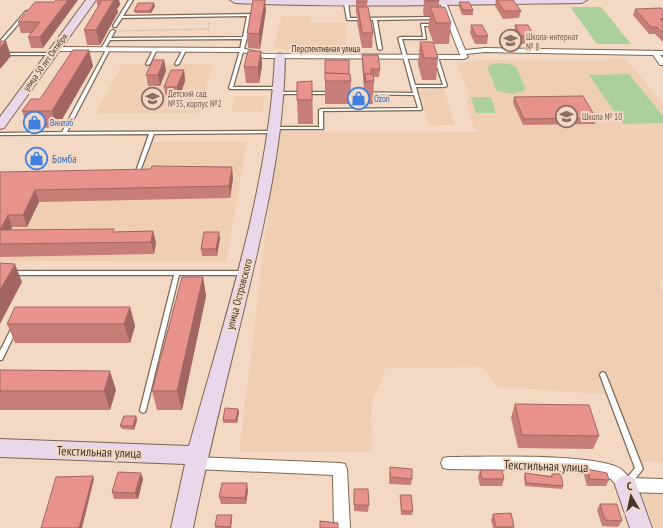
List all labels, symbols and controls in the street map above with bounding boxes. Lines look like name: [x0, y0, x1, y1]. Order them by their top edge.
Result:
school or university icon: Школа-интернат № 8: [497, 28, 523, 54]
street label: улица 50 лет Октября: [20, 31, 70, 93]
place label: Школа-интернат № 8: [526, 31, 578, 52]
street label: Перспективная улица: [292, 43, 361, 54]
school or university icon: Детский сад №35, корпус №2: [140, 85, 166, 111]
shop icon: Ozon: [346, 85, 372, 111]
place label: Детский сад №35, корпус №2: [168, 88, 222, 109]
place label: Ozon: [374, 93, 390, 104]
school or university icon: Школа № 10: [553, 103, 579, 129]
shop icon: Винлаб: [21, 109, 47, 135]
place label: Школа № 10: [582, 111, 622, 122]
place label: Винлаб: [50, 117, 73, 128]
shop icon: Бомба: [24, 146, 50, 172]
place label: Бомба: [52, 152, 77, 166]
street label: улица Островского: [223, 257, 255, 331]
street label: Текстильная улица: [56, 442, 142, 462]
street label: Текстильная улица: [503, 456, 589, 476]
north arrow: [611, 476, 651, 516]
text: С: [626, 479, 633, 493]

